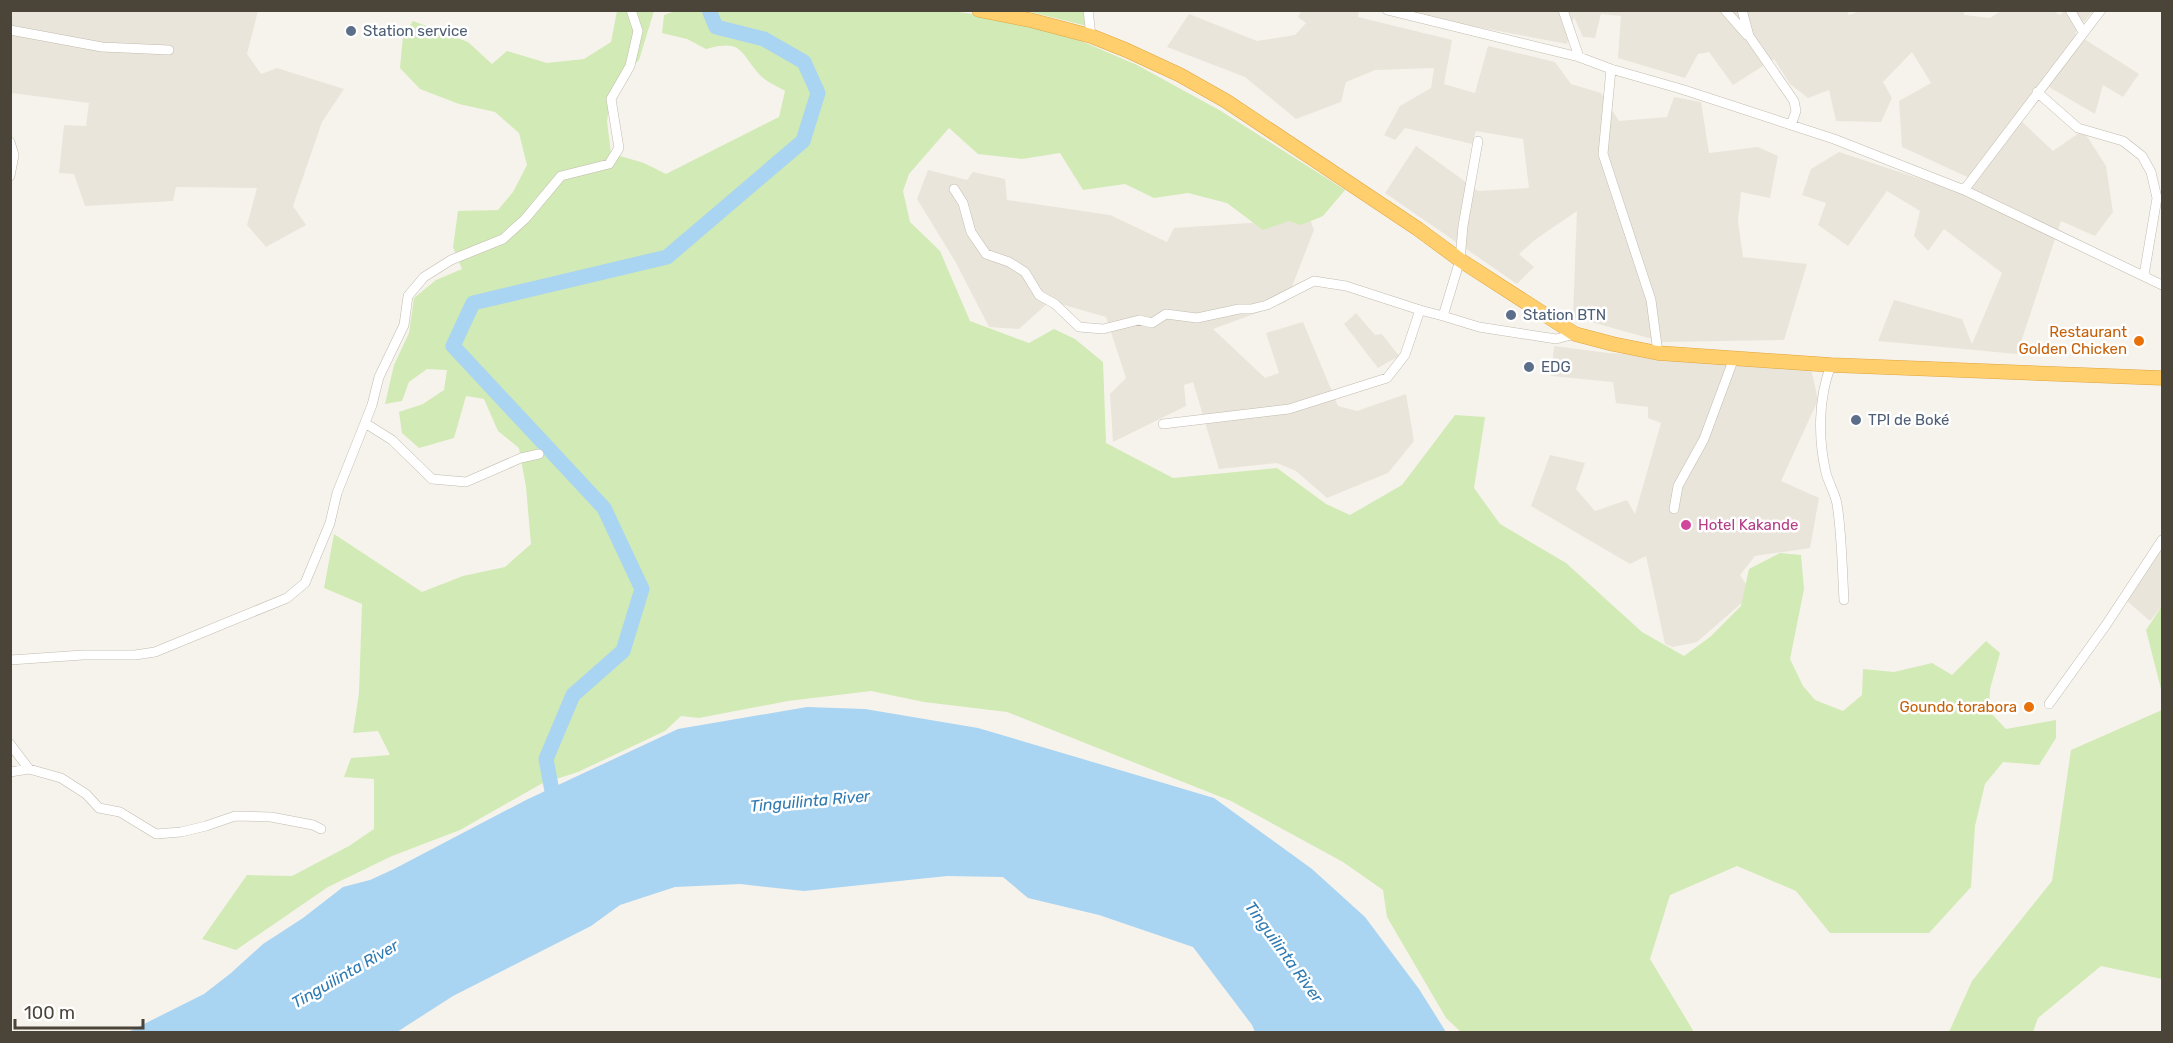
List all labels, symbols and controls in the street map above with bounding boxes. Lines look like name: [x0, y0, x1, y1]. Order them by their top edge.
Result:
place label: Station service: [363, 22, 468, 40]
marker: Station service: [344, 24, 358, 38]
place label: Station BTN: [1523, 306, 1606, 324]
marker: Station BTN: [1504, 308, 1518, 322]
place label: Restaurant Golden Chicken: [2019, 323, 2127, 358]
marker: Restaurant Golden Chicken: [2132, 334, 2146, 348]
place label: EDG: [1541, 358, 1571, 376]
marker: EDG: [1522, 360, 1536, 374]
place label: TPI de Boké: [1868, 411, 1950, 429]
marker: TPI de Boké: [1849, 413, 1863, 427]
place label: Hotel Kakande: [1698, 516, 1798, 534]
marker: Hotel Kakande: [1679, 518, 1693, 532]
place label: Goundo torabora: [1899, 698, 2017, 716]
marker: Goundo torabora: [2022, 700, 2036, 714]
water label: Tinguilinta River: [749, 786, 872, 816]
water label: Tinguilinta River: [1241, 898, 1328, 1007]
water label: Tinguilinta River: [288, 935, 403, 1012]
scale bar: [15, 992, 142, 1030]
text: 100 m: [24, 1002, 75, 1024]

